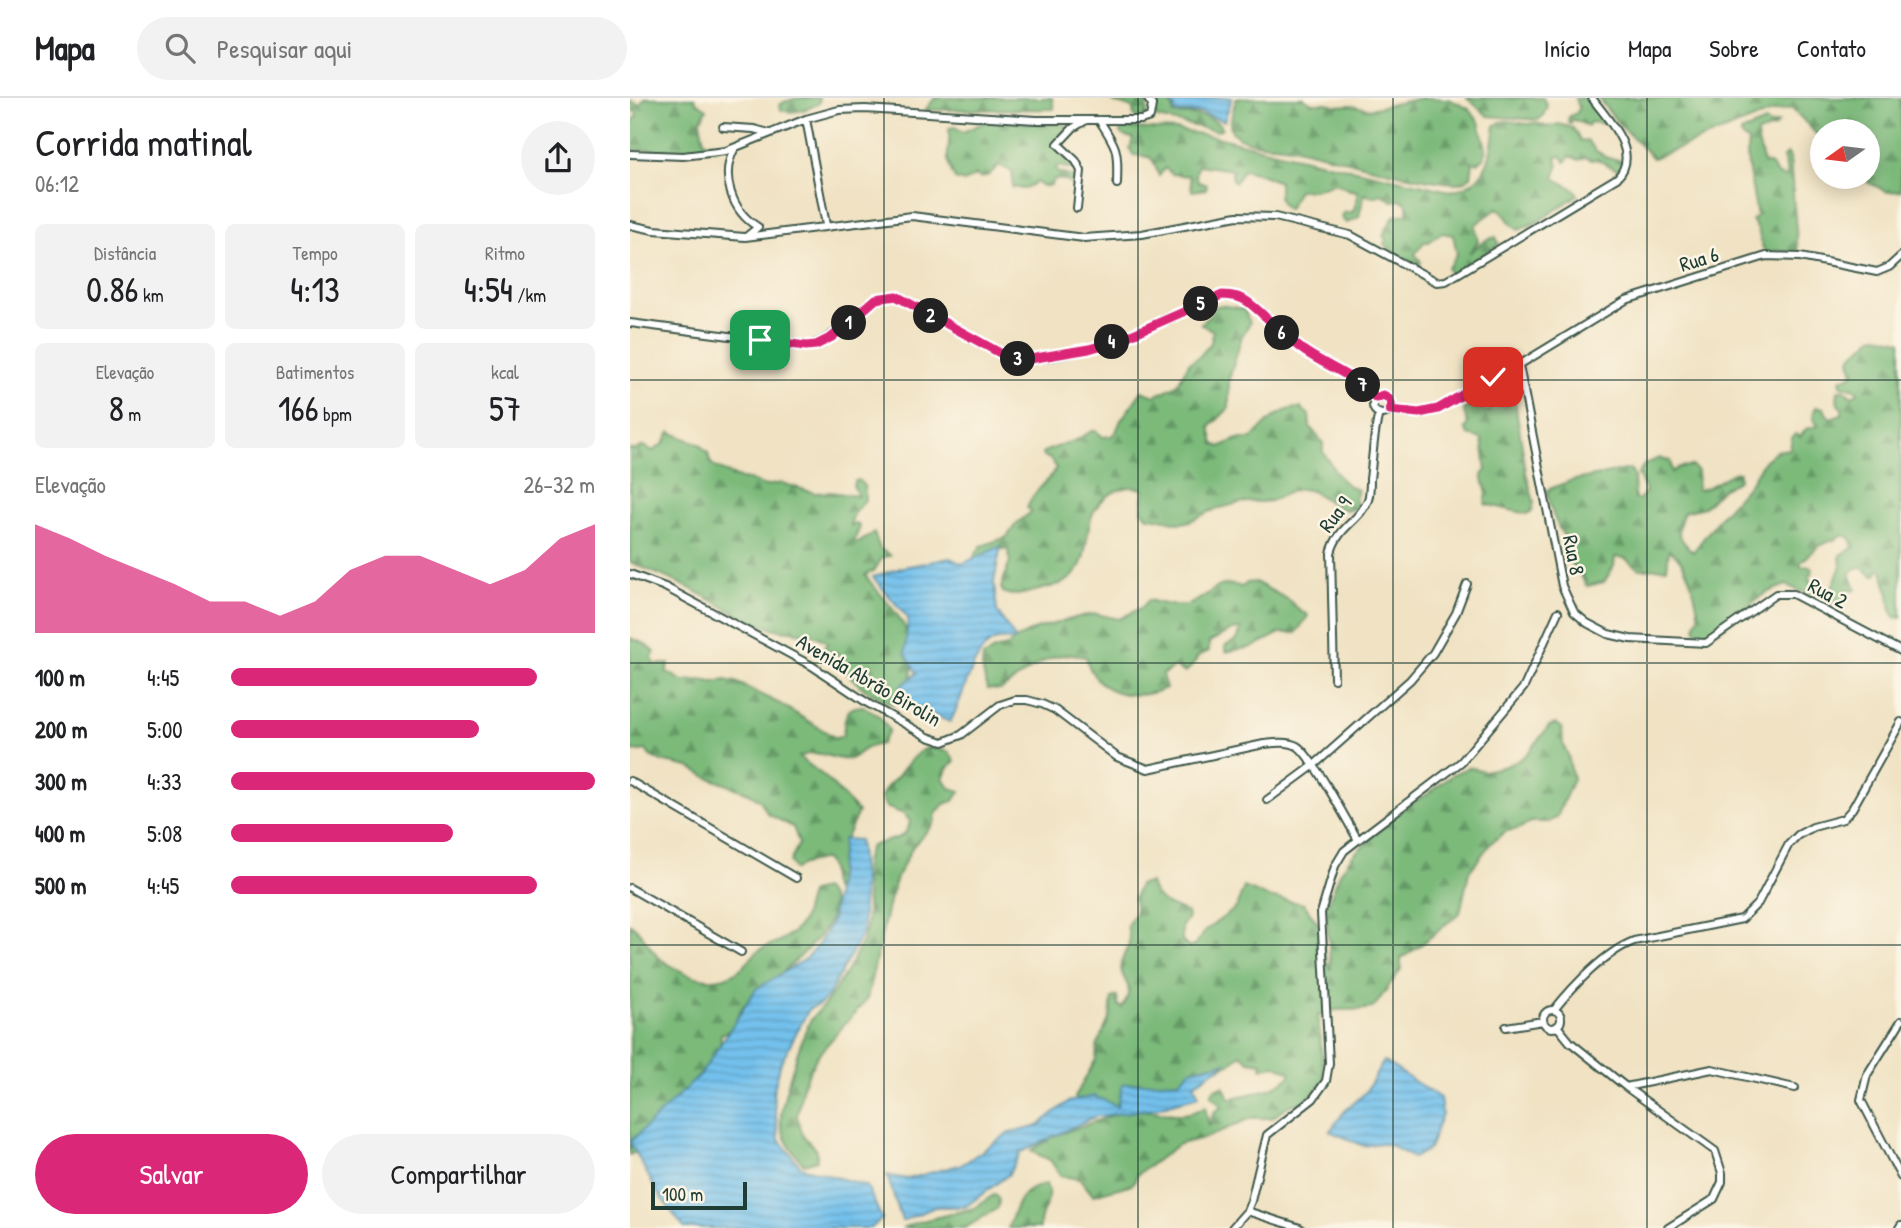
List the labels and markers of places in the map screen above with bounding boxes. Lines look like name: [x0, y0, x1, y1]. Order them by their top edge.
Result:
pin: 5: [1184, 286, 1218, 322]
pin: 2: [914, 298, 948, 333]
pin: 1: [832, 306, 866, 341]
pin: [730, 310, 790, 370]
pin: 6: [1264, 316, 1300, 350]
pin: 4: [1094, 324, 1130, 360]
pin: 3: [1000, 342, 1036, 376]
pin: [1463, 347, 1523, 407]
pin: 7: [1346, 368, 1380, 402]

